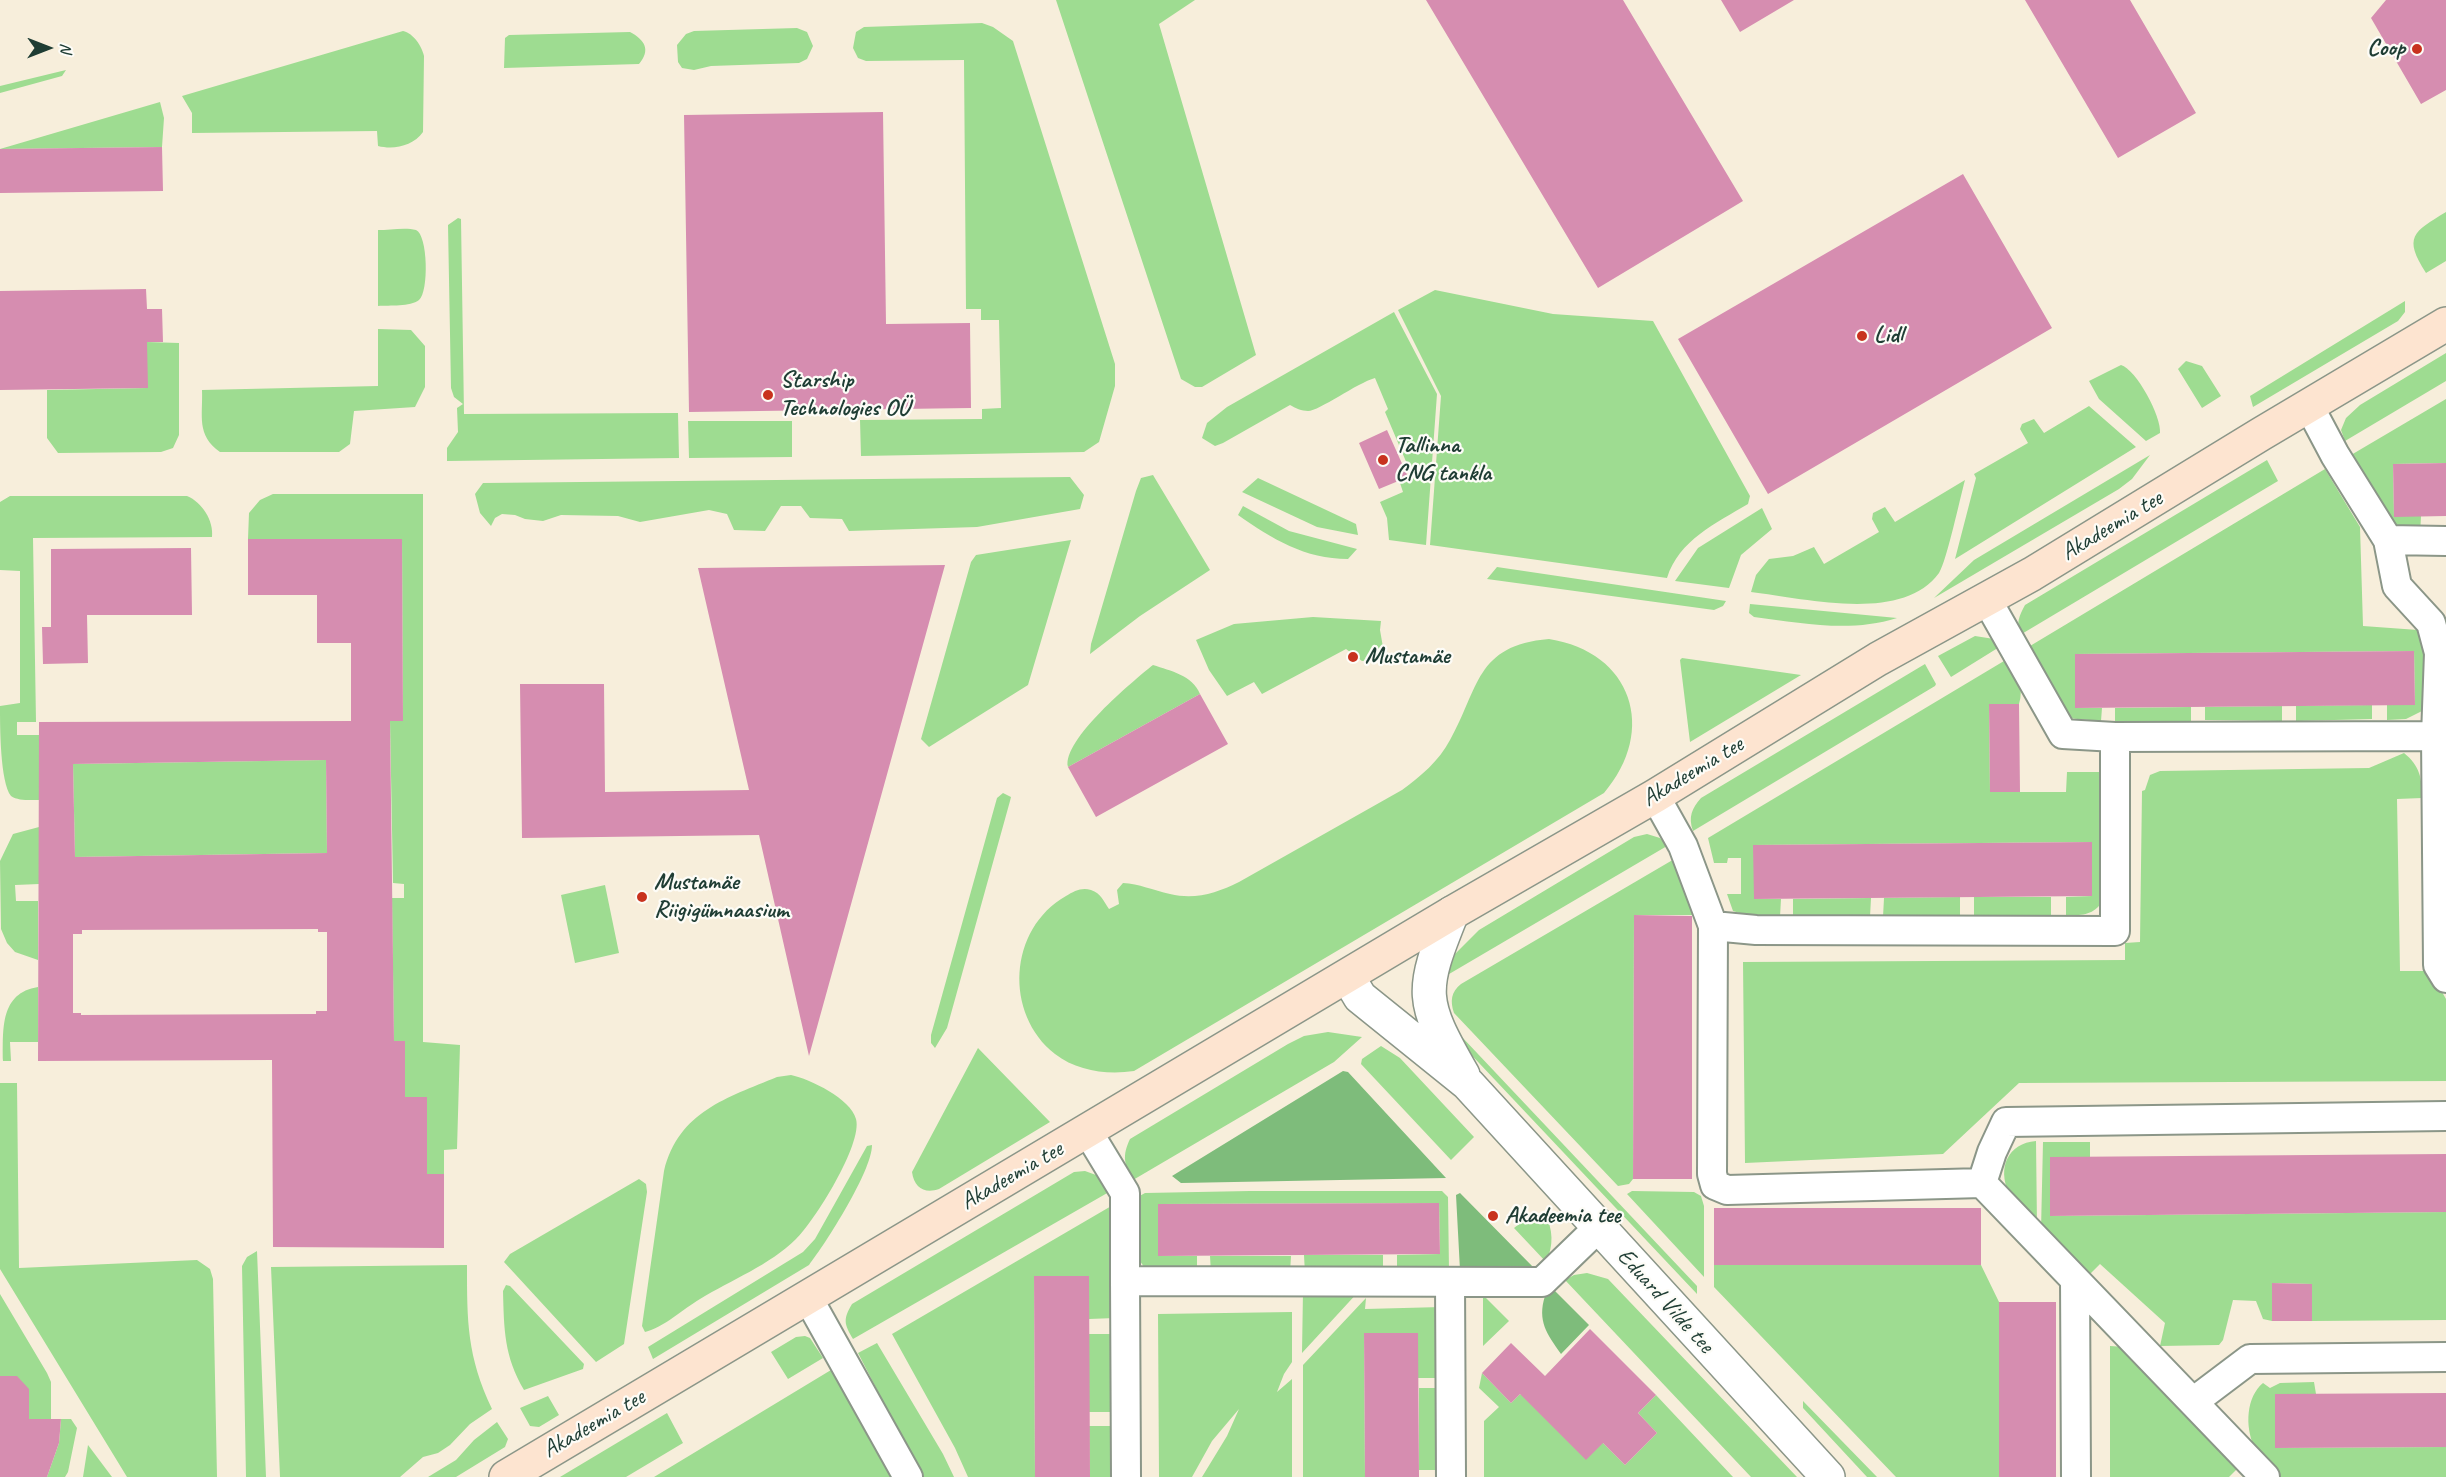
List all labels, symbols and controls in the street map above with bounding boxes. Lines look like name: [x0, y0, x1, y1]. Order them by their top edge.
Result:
north arrow: [18, 18, 78, 78]
place label: Coop: [2367, 35, 2405, 63]
marker: Coop: [2410, 42, 2424, 56]
text: N: [56, 43, 76, 53]
place label: Lidl: [1874, 322, 1903, 350]
marker: Lidl: [1855, 329, 1869, 343]
place label: Starship Technologies OÜ: [780, 367, 909, 423]
marker: Starship Technologies OÜ: [761, 388, 775, 402]
place label: Tallinna CNG tankla: [1395, 432, 1491, 488]
marker: Tallinna CNG tankla: [1376, 453, 1390, 467]
street label: Akadeemia tee: [2056, 484, 2168, 568]
place label: Mustamäe: [1365, 643, 1449, 671]
marker: Mustamäe: [1346, 650, 1360, 664]
street label: Akadeemia tee: [1637, 730, 1749, 814]
place label: Mustamäe Riigigümnaasium: [654, 869, 788, 925]
marker: Mustamäe Riigigümnaasium: [635, 890, 649, 904]
street label: Akadeemia tee: [956, 1135, 1068, 1217]
place label: Akadeemia tee: [1505, 1202, 1621, 1230]
marker: Akadeemia tee: [1486, 1209, 1500, 1223]
street label: Eduard Vilde tee: [1610, 1243, 1720, 1359]
street label: Akadeemia tee: [538, 1383, 650, 1465]

